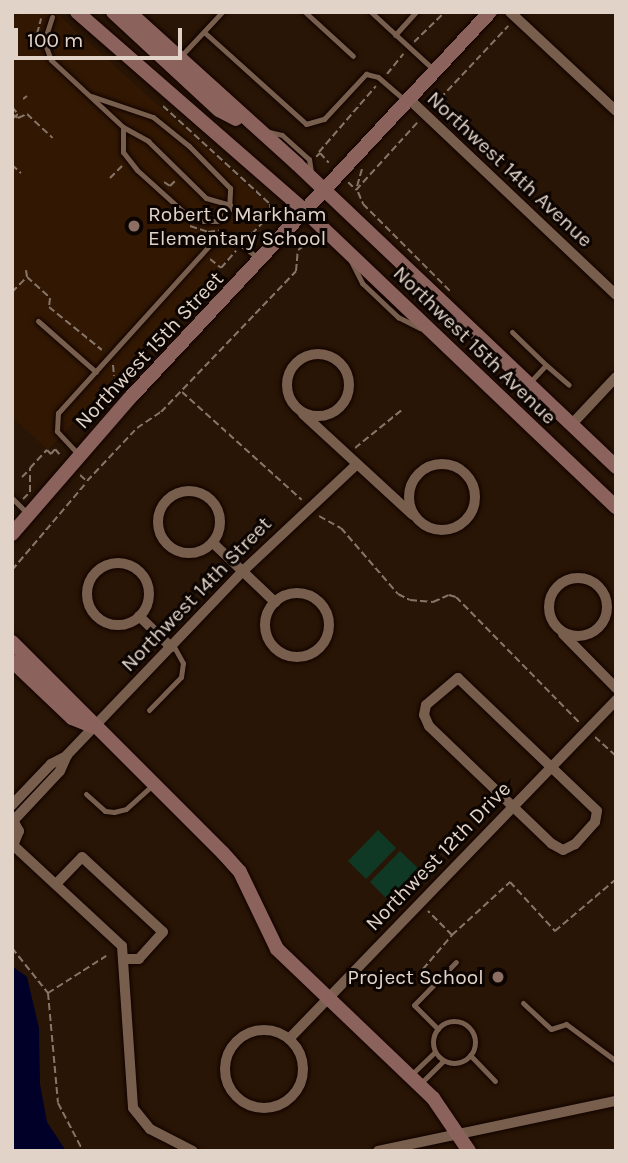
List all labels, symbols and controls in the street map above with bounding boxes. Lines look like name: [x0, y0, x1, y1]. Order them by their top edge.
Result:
scale bar: [18, 14, 186, 58]
text: 100 m: [27, 28, 84, 52]
street label: Northwest 14th Avenue: [422, 86, 598, 252]
place label: Robert C Markham Elementary School: [148, 201, 327, 251]
marker: Robert C Markham Elementary School: [126, 218, 142, 234]
street label: Northwest 15th Avenue: [388, 260, 562, 430]
street label: Northwest 15th Street: [70, 266, 228, 434]
street label: Northwest 14th Street: [115, 511, 277, 677]
street label: Northwest 12th Drive: [360, 776, 516, 936]
place label: Project School: [347, 964, 484, 990]
marker: Project School: [490, 969, 506, 985]

